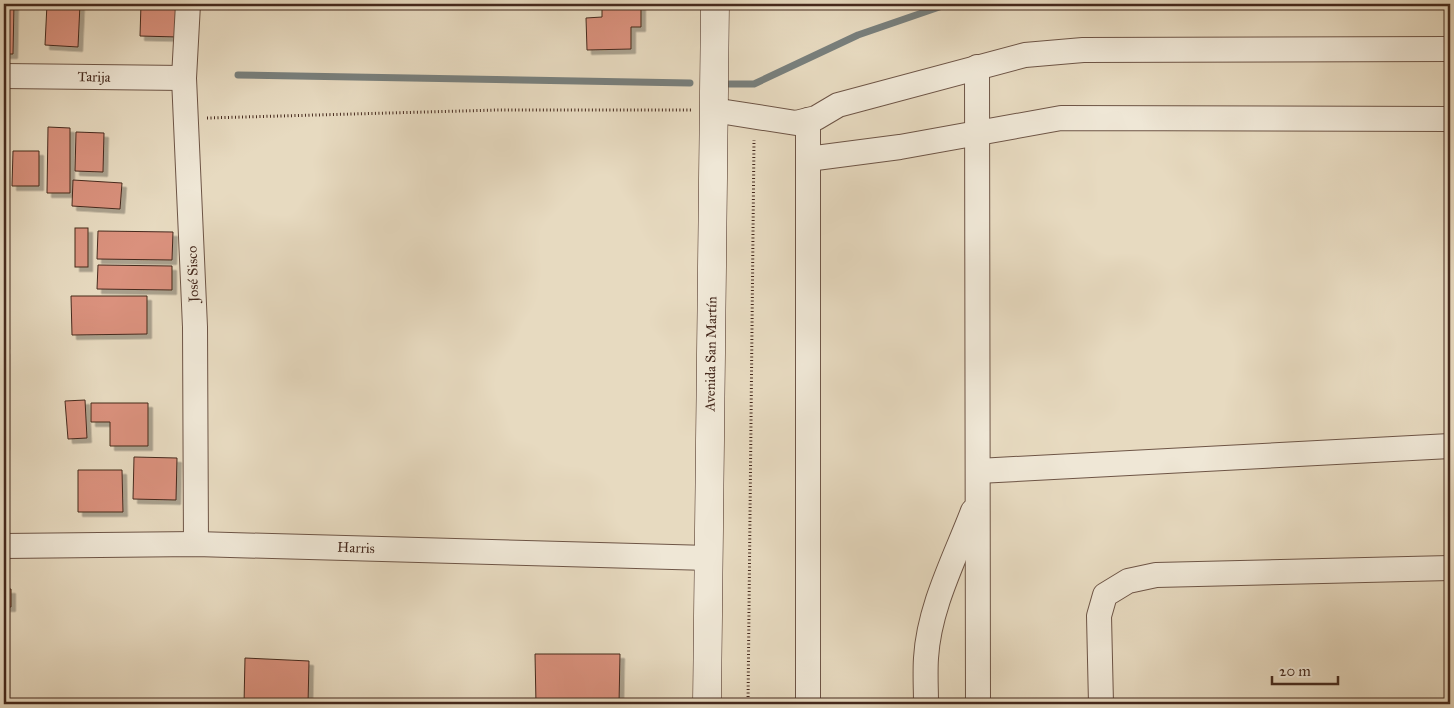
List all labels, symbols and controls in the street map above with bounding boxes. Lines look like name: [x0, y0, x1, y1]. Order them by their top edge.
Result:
street label: Tarija: [77, 68, 111, 86]
street label: José Sisco: [184, 245, 204, 305]
street label: Avenida San Martín: [701, 296, 721, 413]
street label: Harris: [337, 539, 375, 557]
scale bar: [1272, 653, 1338, 685]
text: 20 m: [1279, 662, 1311, 680]

